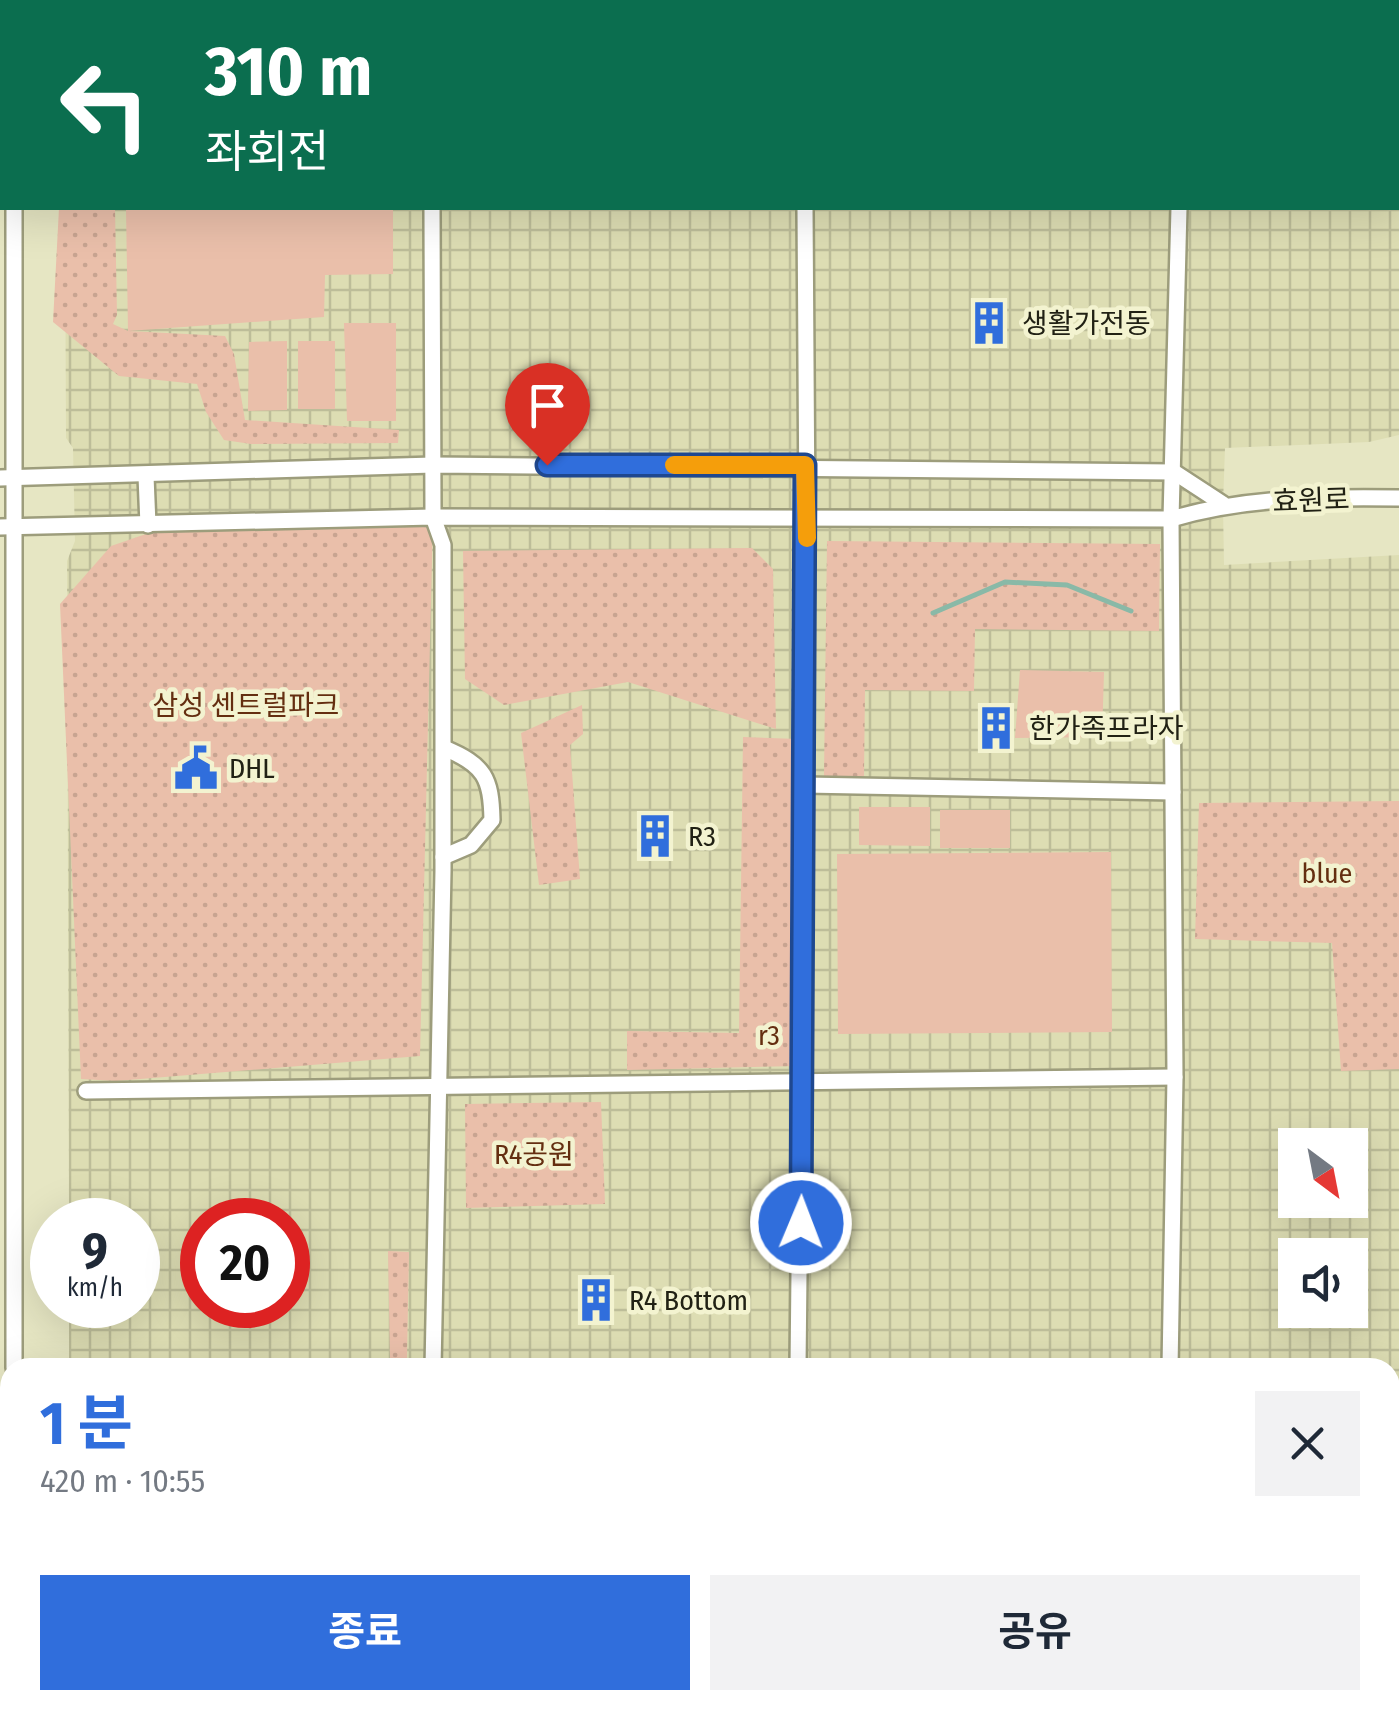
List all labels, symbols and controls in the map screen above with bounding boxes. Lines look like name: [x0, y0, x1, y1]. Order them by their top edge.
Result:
text: 310 m: [205, 30, 373, 114]
icon: left: [40, 40, 170, 170]
text: 좌회전: [205, 125, 329, 179]
building icon: 생활가전동: [965, 299, 1013, 347]
place label: 생활가전동: [1022, 307, 1151, 340]
pin: [505, 363, 590, 466]
icon: arrive: [520, 378, 575, 433]
street label: 효원로: [1272, 483, 1350, 518]
park label: 삼성 센트럴파크: [153, 689, 339, 722]
building icon: 한가족프라자: [972, 704, 1020, 752]
place label: 한가족프라자: [1029, 712, 1184, 745]
public building icon: DHL: [172, 744, 220, 792]
place label: DHL: [229, 752, 275, 785]
building icon: R3: [631, 812, 679, 860]
place label: R3: [688, 820, 716, 853]
park label: blue: [1302, 857, 1352, 890]
park label: r3: [758, 1019, 780, 1052]
north arrow: [1278, 1128, 1368, 1218]
map controls: [1278, 1128, 1368, 1328]
park label: R4공원: [494, 1138, 574, 1171]
position arrow: [749, 1171, 853, 1275]
speed limit sign: 20: [180, 1198, 310, 1328]
text: 9: [82, 1221, 108, 1281]
button: sound: [1278, 1238, 1368, 1328]
text: km/h: [67, 1273, 123, 1303]
building icon: R4 Bottom: [572, 1276, 620, 1324]
place label: R4 Bottom: [629, 1284, 748, 1317]
text: 1 분: [40, 1388, 133, 1460]
button: close: [1255, 1391, 1360, 1496]
text: 420 m · 10:55: [40, 1462, 205, 1500]
button: 종료: [40, 1575, 690, 1690]
button: 공유: [710, 1575, 1360, 1690]

